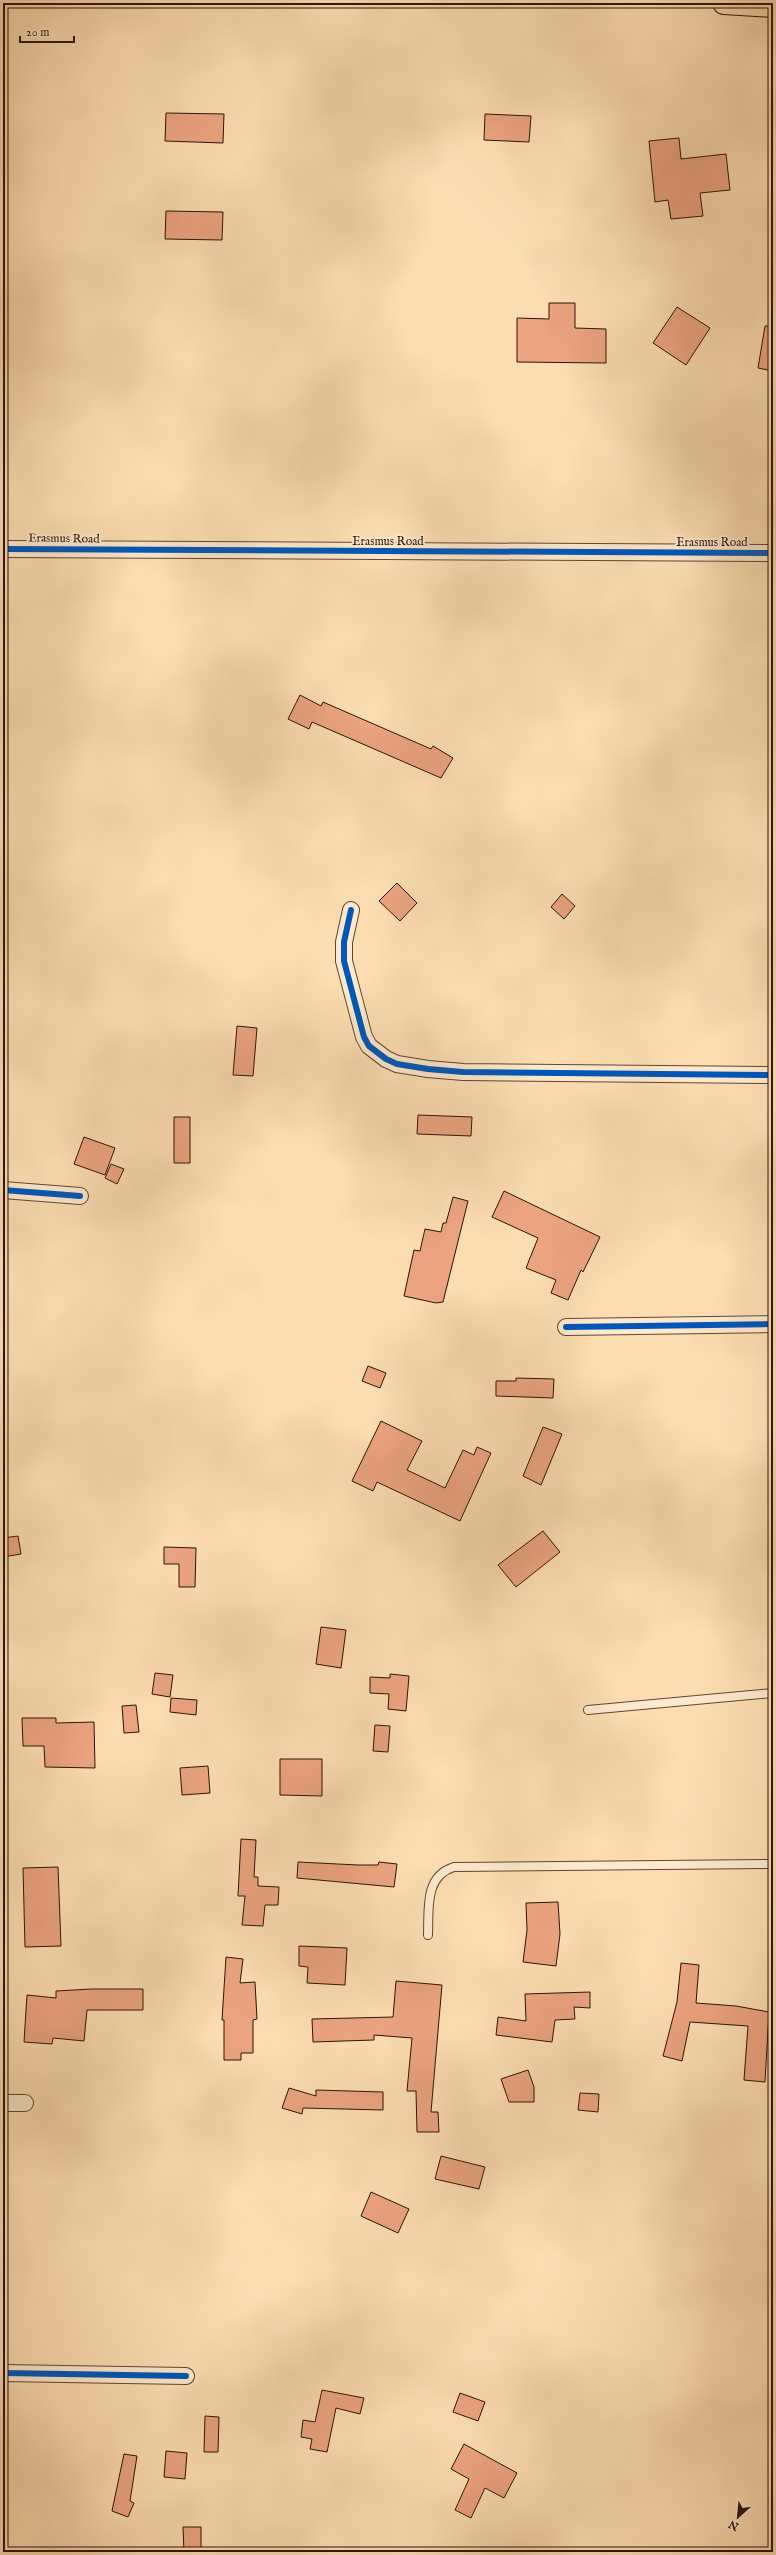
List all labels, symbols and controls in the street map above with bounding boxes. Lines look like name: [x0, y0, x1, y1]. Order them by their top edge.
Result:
scale bar: [20, 18, 74, 44]
text: 20 m: [26, 25, 49, 40]
street label: Erasmus Road: [28, 530, 100, 547]
street label: Erasmus Road: [352, 534, 424, 549]
street label: Erasmus Road: [676, 535, 748, 550]
north arrow: [718, 2497, 758, 2537]
text: N: [726, 2516, 742, 2534]

